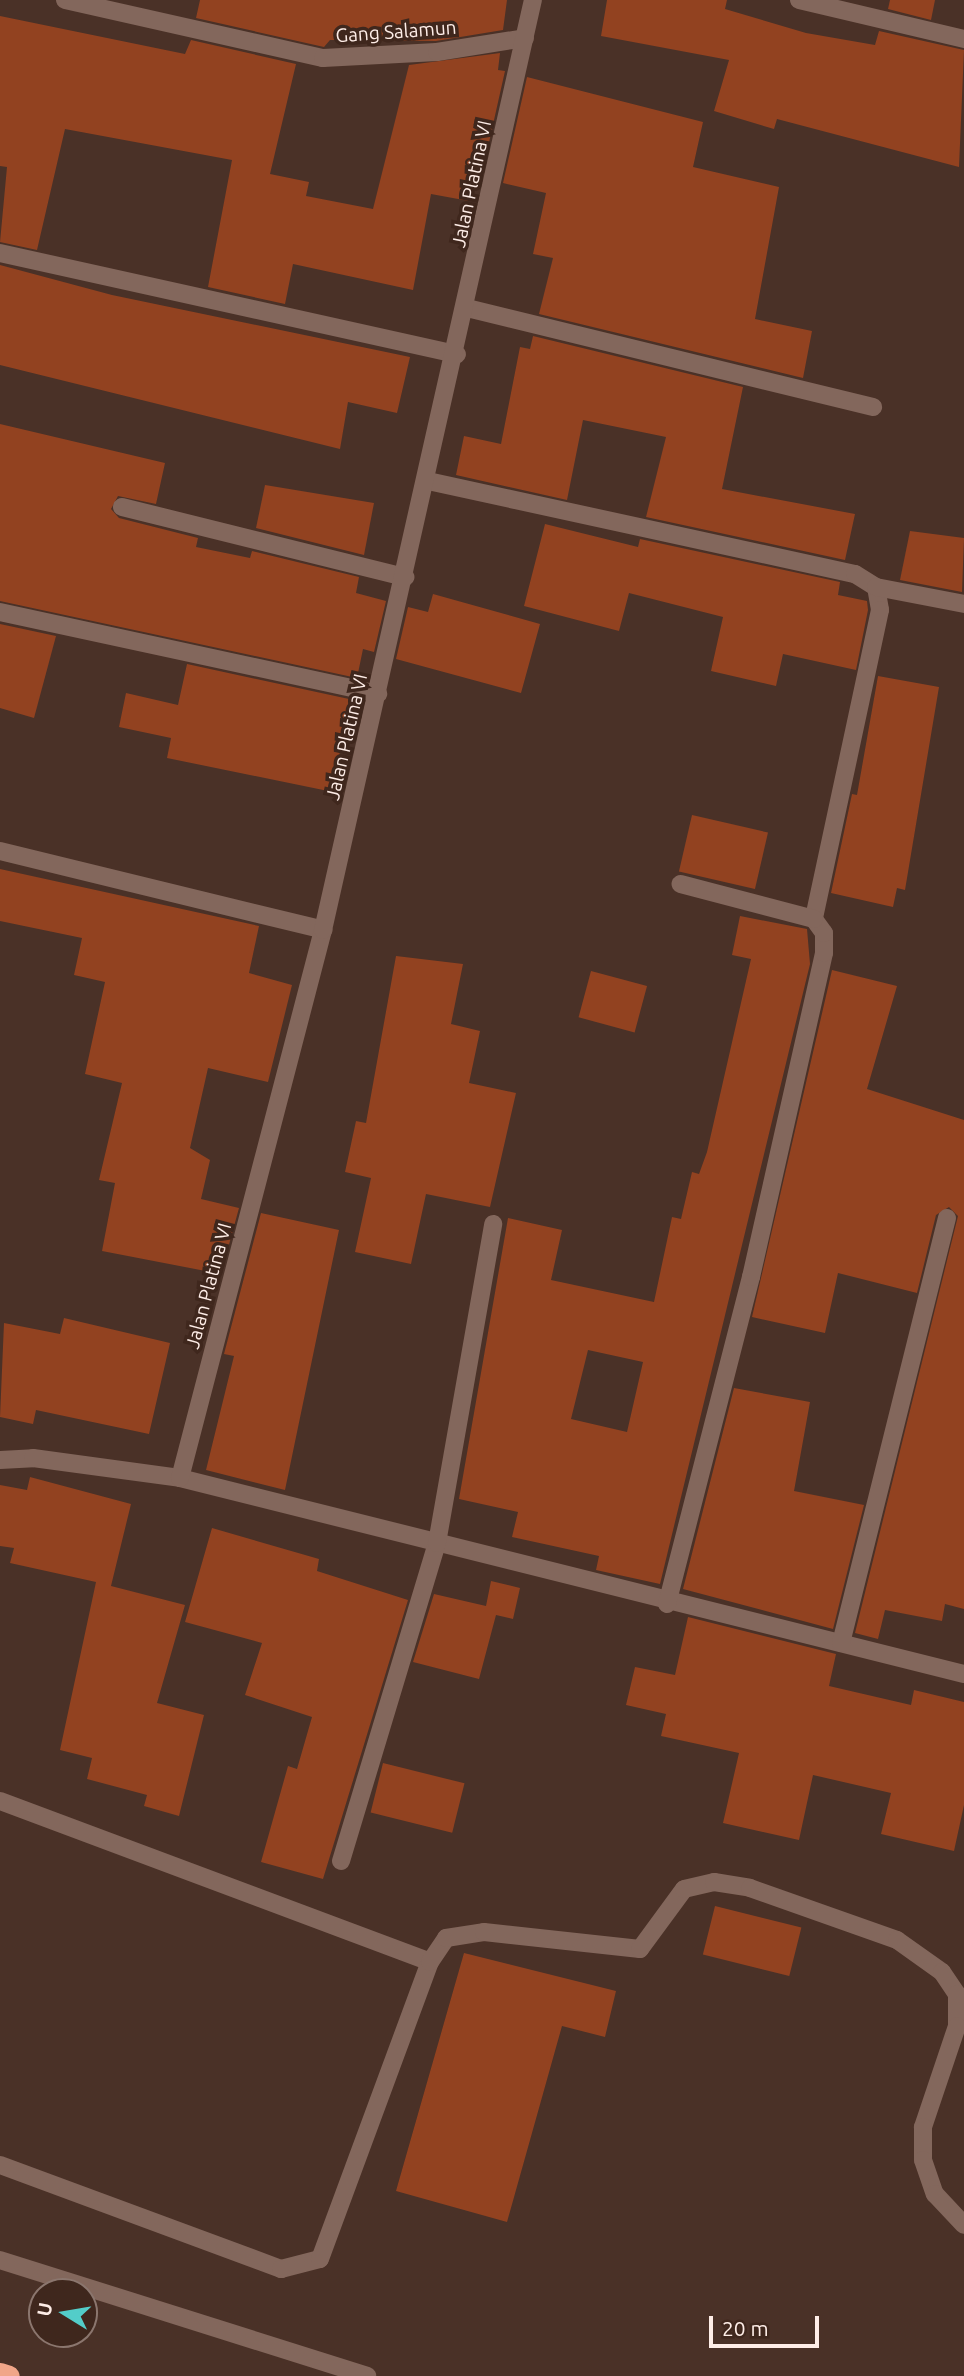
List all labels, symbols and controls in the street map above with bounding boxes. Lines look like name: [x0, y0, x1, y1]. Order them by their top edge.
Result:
street label: Gang Salamun: [335, 16, 457, 48]
street label: Jalan Platina VI: [447, 118, 497, 250]
street label: Jalan Platina VI: [321, 671, 373, 803]
street label: Jalan Platina VI: [181, 1221, 237, 1351]
north arrow: [28, 2278, 98, 2348]
text: U: [32, 2301, 56, 2318]
scale bar: [712, 2302, 822, 2346]
text: 20 m: [722, 2316, 769, 2340]

